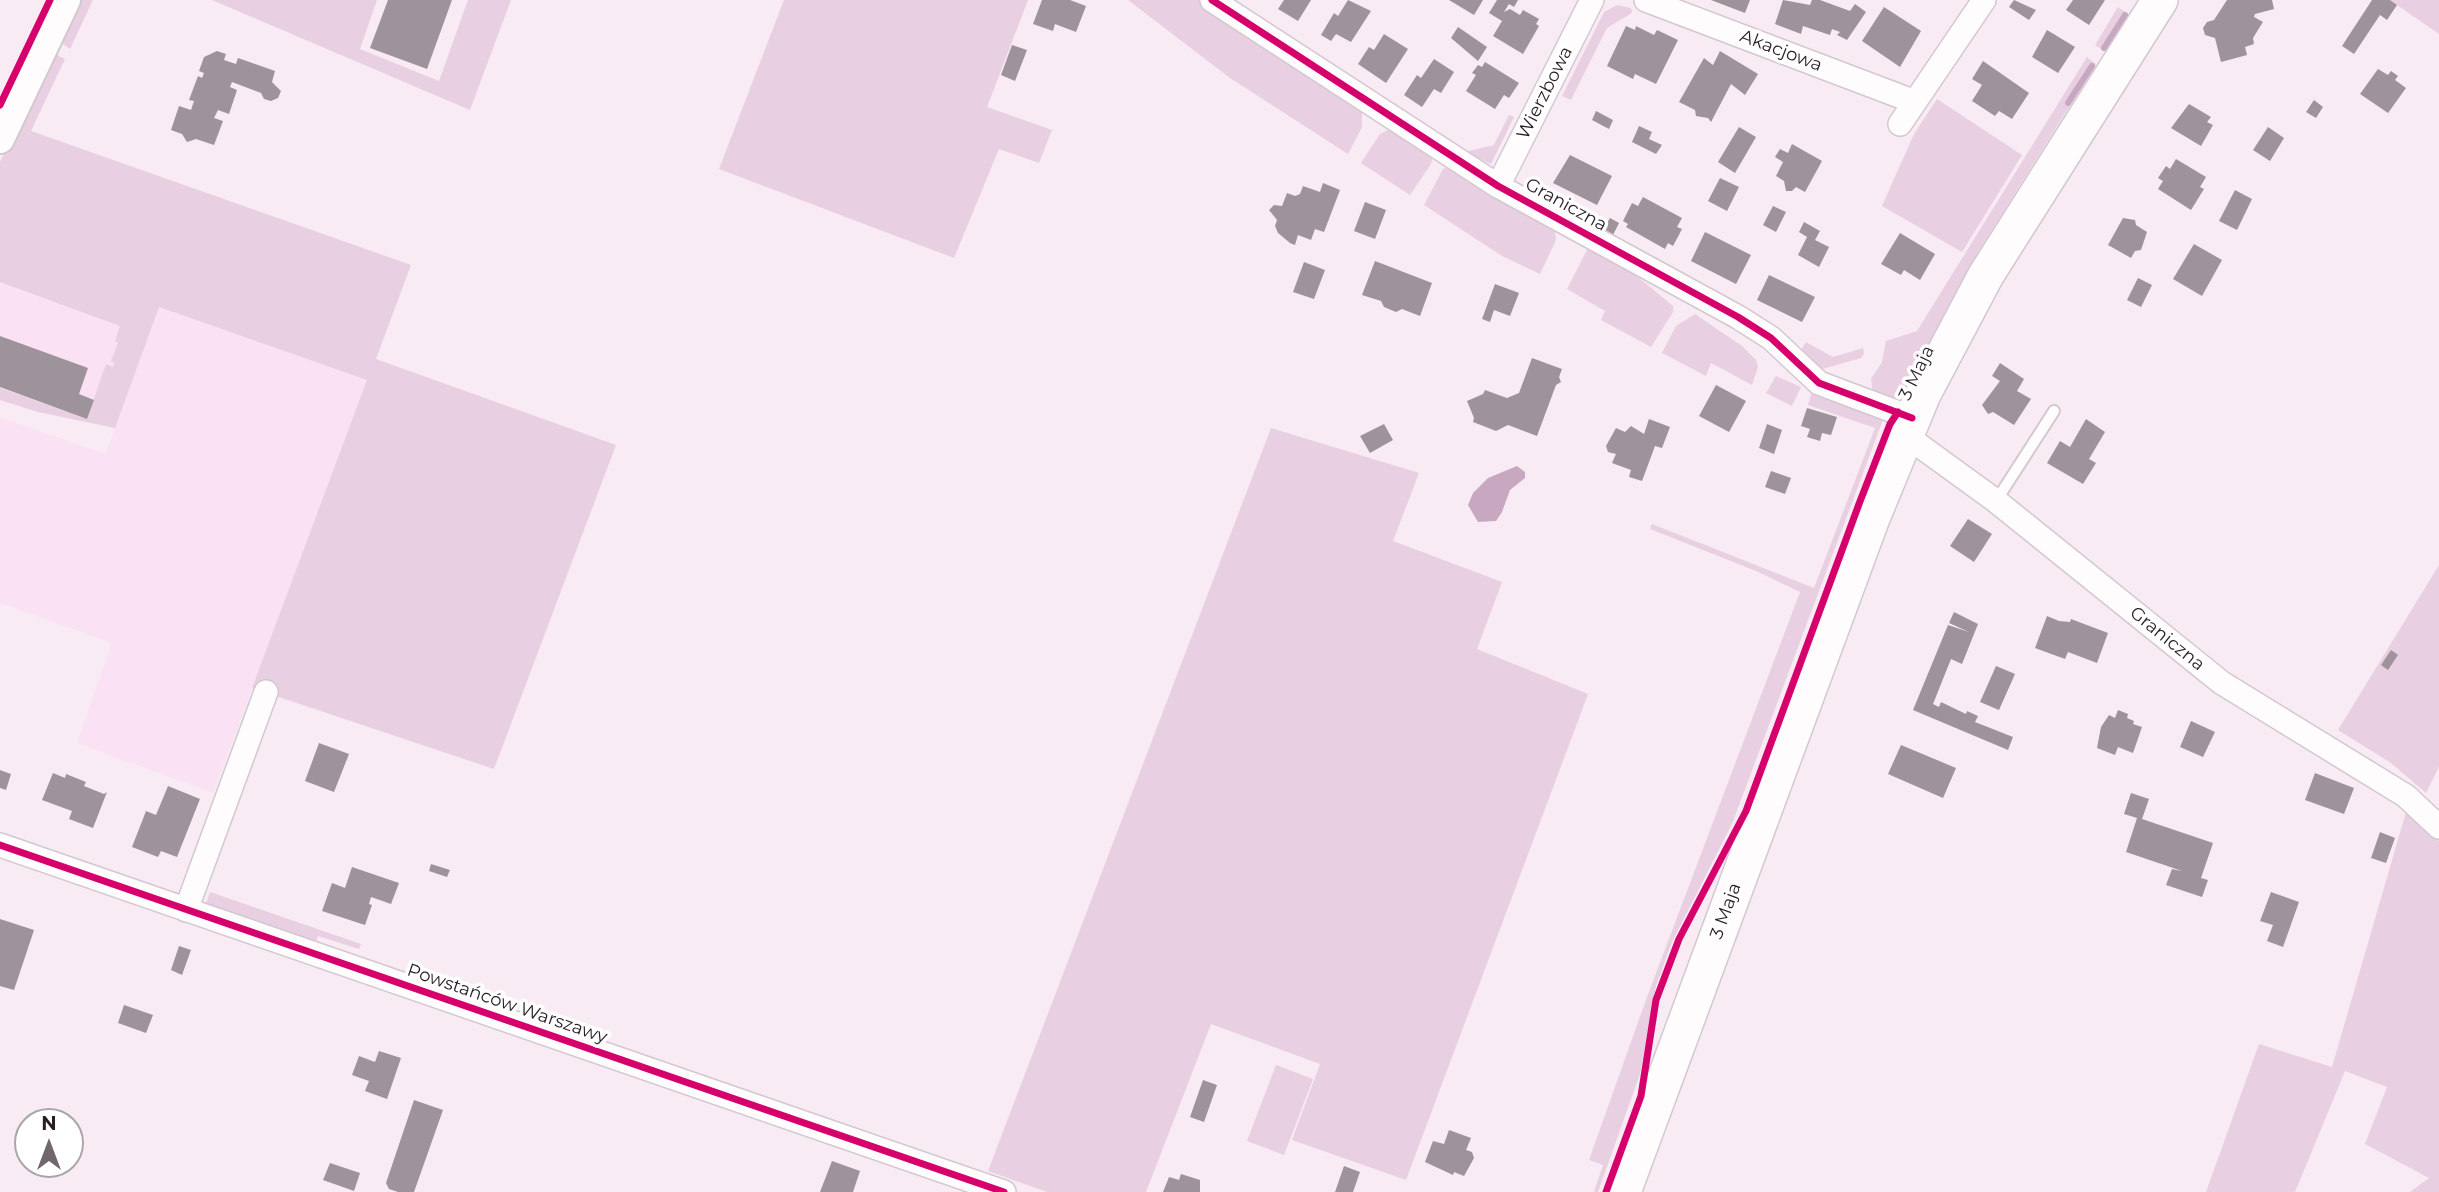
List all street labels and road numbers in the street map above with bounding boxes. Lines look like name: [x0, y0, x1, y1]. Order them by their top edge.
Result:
street label: Akacjowa: [1737, 25, 1825, 77]
street label: Wierzbowa: [1512, 43, 1578, 143]
street label: Graniczna: [1521, 174, 1611, 236]
street label: 3 Maja: [1895, 342, 1939, 404]
street label: Graniczna: [2125, 602, 2209, 676]
street label: 3 Maja: [1706, 880, 1746, 942]
street label: Powstańców Warszawy: [404, 960, 610, 1048]

